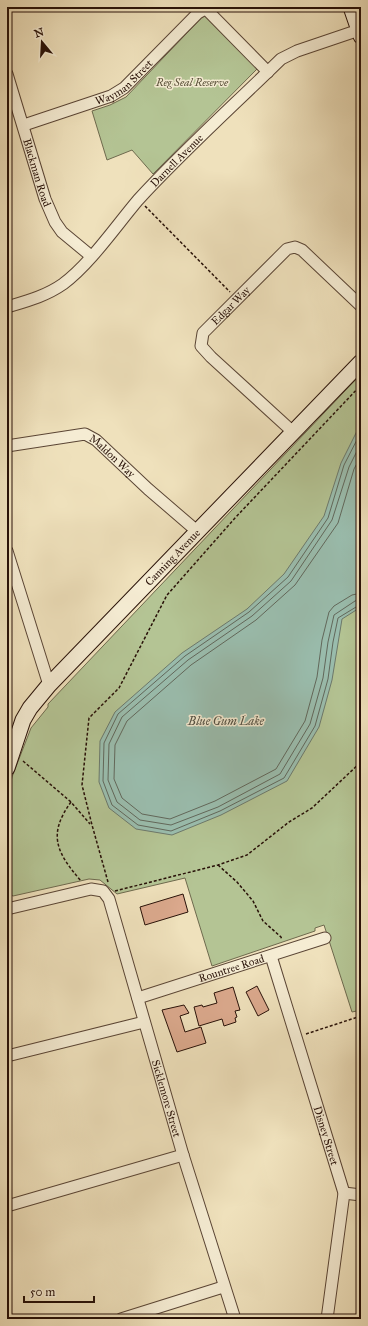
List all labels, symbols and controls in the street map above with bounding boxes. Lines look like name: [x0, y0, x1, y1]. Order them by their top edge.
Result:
north arrow: [22, 22, 62, 62]
text: N: [33, 25, 46, 41]
street label: Wayman Street: [94, 57, 155, 108]
park label: Reg Seal Reserve: [155, 76, 229, 89]
street label: Darnell Avenue: [148, 131, 206, 190]
street label: Blackman Road: [20, 137, 54, 209]
street label: Edgar Way: [209, 283, 253, 328]
street label: Maldon Way: [87, 432, 138, 481]
street label: Canning Avenue: [143, 526, 203, 589]
water label: Blue Gum Lake: [187, 714, 264, 728]
street label: Rountree Road: [197, 952, 266, 985]
street label: Sicklemore Street: [149, 1058, 183, 1139]
street label: Disney Street: [311, 1105, 341, 1167]
scale bar: [24, 1278, 94, 1304]
text: 50 m: [30, 1285, 55, 1299]

